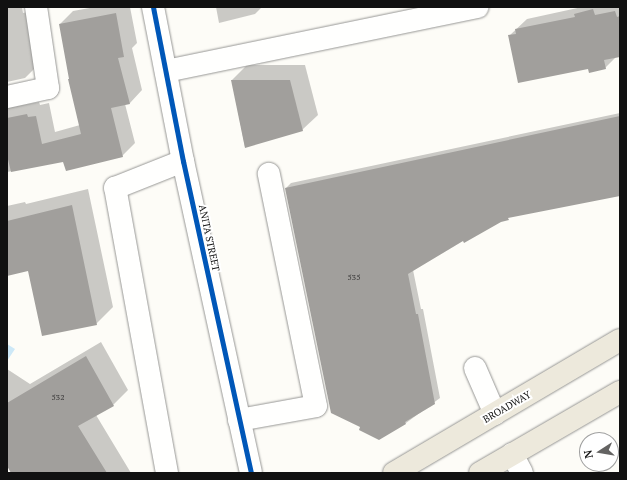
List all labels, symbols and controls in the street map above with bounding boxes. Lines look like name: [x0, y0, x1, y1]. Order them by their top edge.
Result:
street label: ANITA STREET: [196, 203, 222, 273]
house number: 535: [348, 273, 360, 283]
street label: BROADWAY: [481, 388, 533, 426]
house number: 532: [52, 393, 64, 403]
north arrow: [579, 432, 619, 472]
text: N: [581, 449, 596, 460]

